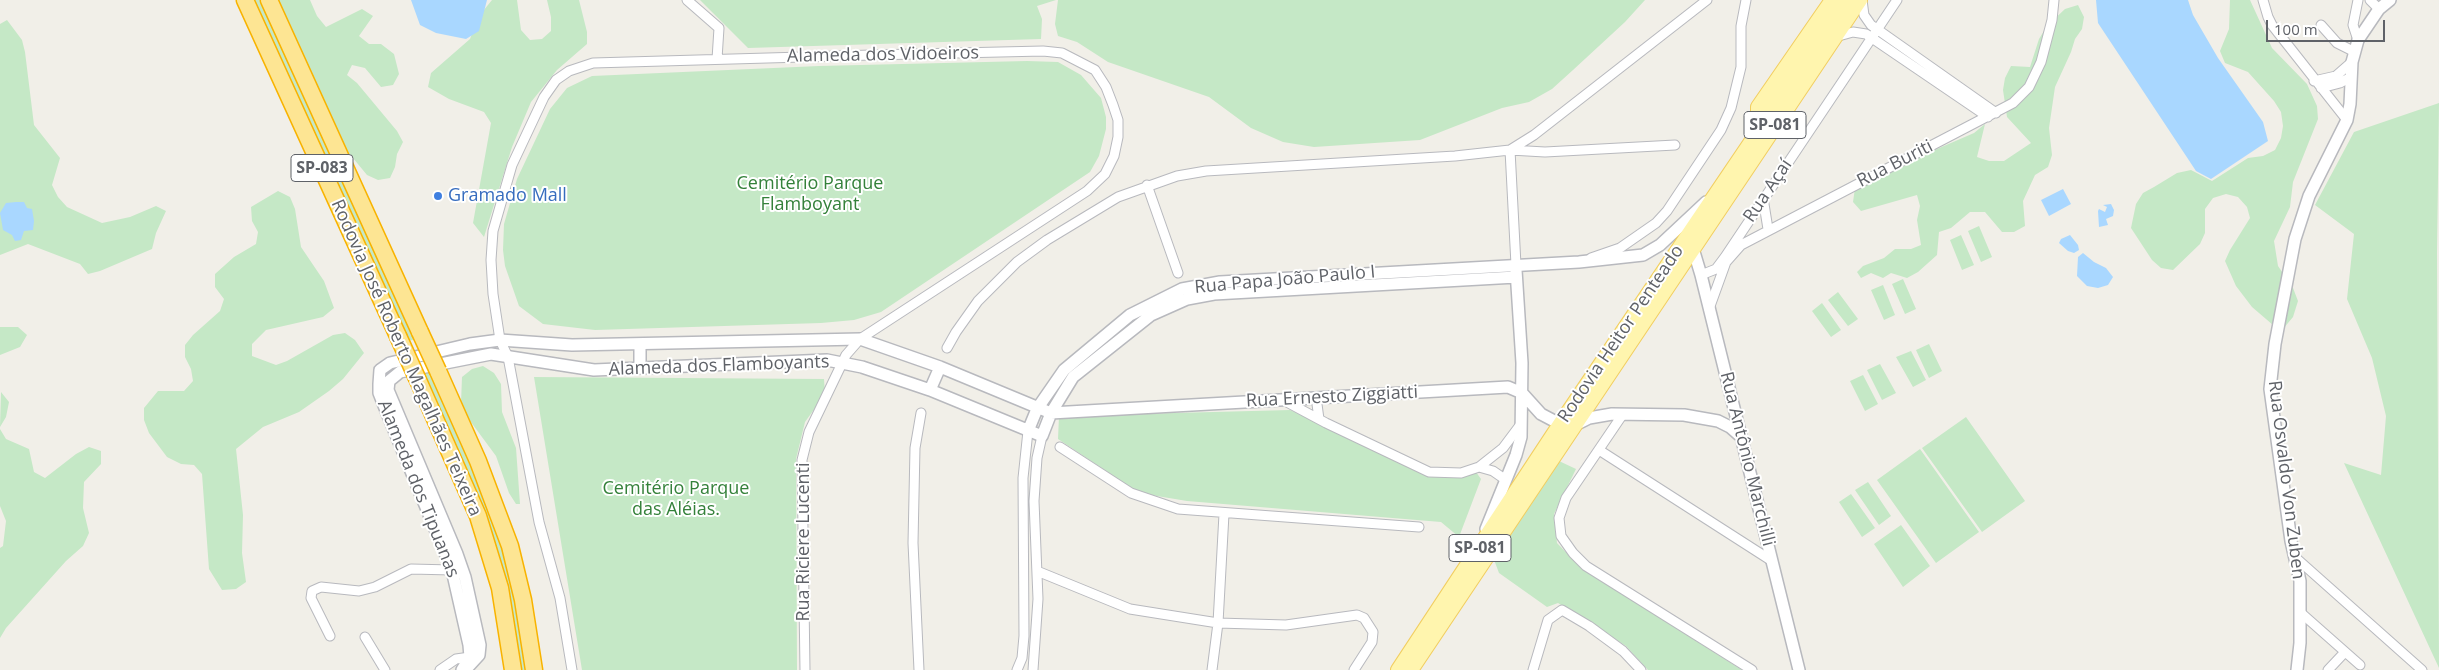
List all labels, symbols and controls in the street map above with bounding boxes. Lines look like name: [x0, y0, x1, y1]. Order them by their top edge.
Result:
scale bar: [2269, 10, 2388, 42]
text: 100 m: [2274, 19, 2318, 39]
street label: Alameda dos Vidoeiros: [787, 43, 979, 67]
road number: SP-081: [1744, 112, 1806, 138]
street label: Rua Buriti: [1853, 136, 1937, 192]
road number: SP-083: [291, 154, 353, 182]
street label: Rua Açaí: [1739, 155, 1797, 227]
park label: Cemitério Parque Flamboyant: [737, 173, 883, 215]
place label: Gramado Mall: [448, 185, 567, 207]
marker: Gramado Mall: [432, 190, 444, 202]
street label: Rodovia José Roberto Magalhães Teixeira: [326, 196, 486, 520]
street label: Rodovia Heitor Penteado: [1553, 241, 1689, 427]
street label: Rua Papa João Paulo I: [1194, 261, 1376, 299]
street label: Alameda dos Flamboyants: [608, 351, 830, 381]
street label: Rua Antônio Marchilli: [1715, 370, 1779, 548]
street label: Rua Osvaldo Von Zuben: [2263, 379, 2309, 581]
street label: Rua Ernesto Ziggiatti: [1245, 382, 1419, 412]
street label: Alameda dos Tipuanas: [372, 397, 464, 581]
street label: Rua Riciere Lucenti: [793, 462, 815, 622]
park label: Cemitério Parque das Aléias.: [603, 478, 749, 520]
road number: SP-081: [1449, 534, 1511, 562]

